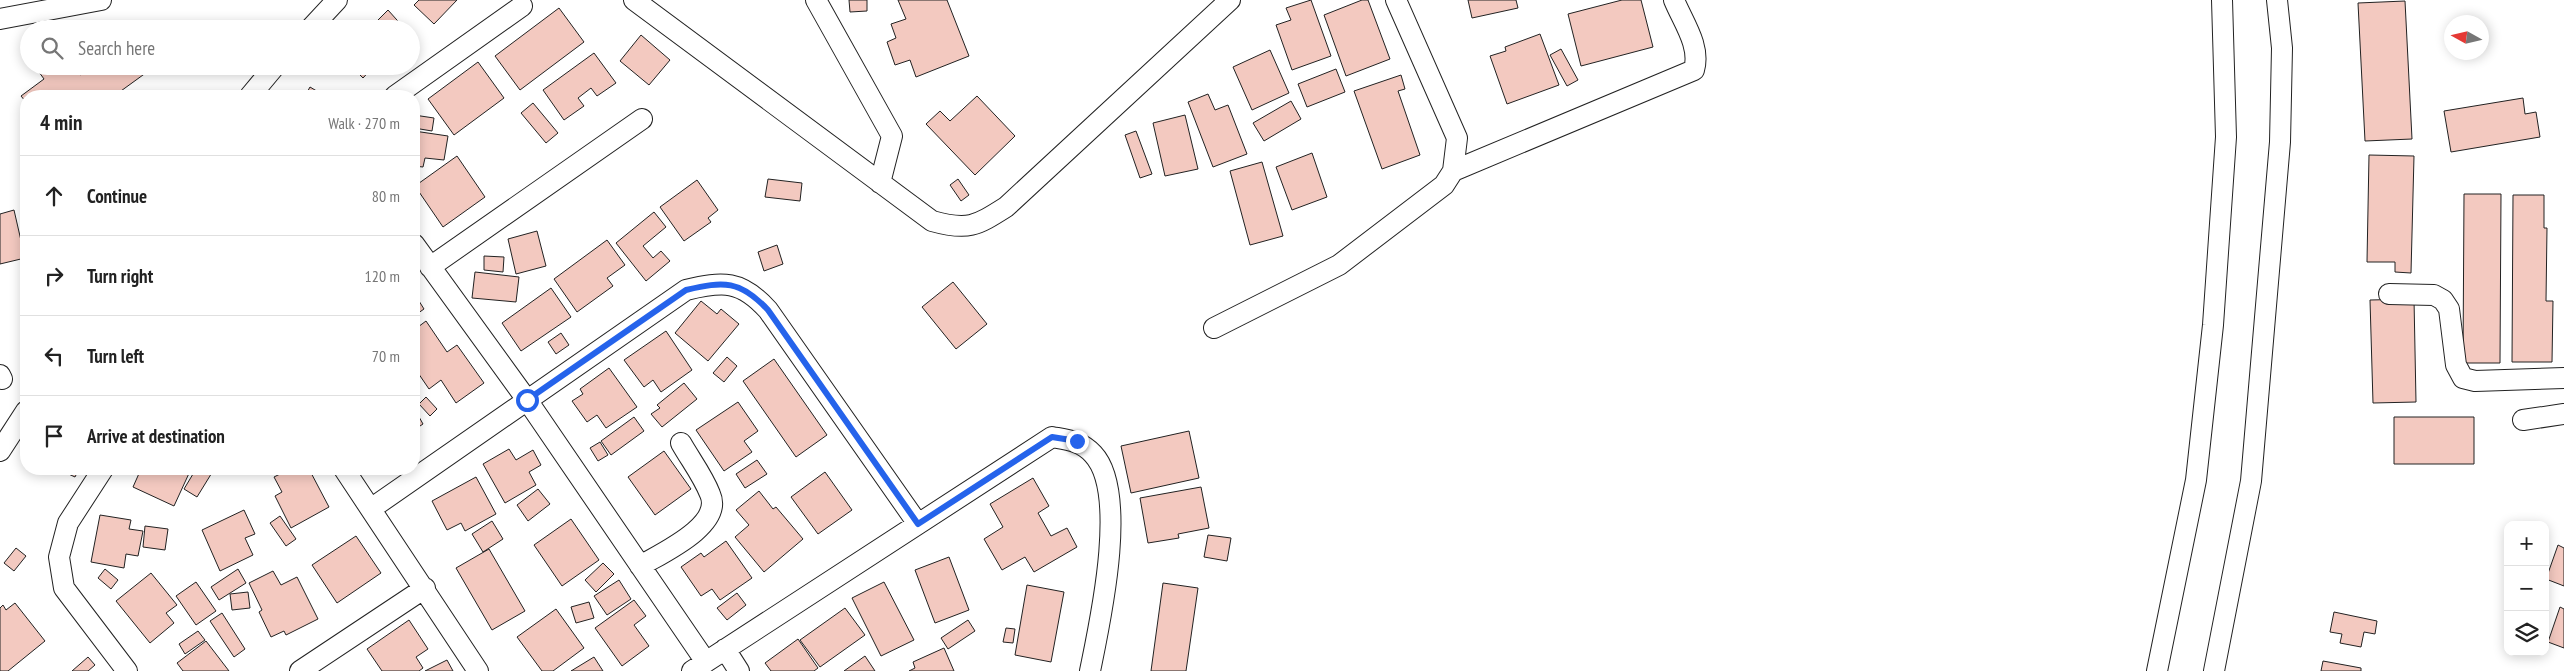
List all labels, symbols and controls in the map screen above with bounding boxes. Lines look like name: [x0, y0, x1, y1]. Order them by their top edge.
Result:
north arrow: [2444, 15, 2489, 60]
search box: [20, 20, 420, 75]
icon: search: [38, 34, 66, 62]
text: Search here: [78, 36, 155, 60]
text: 4 min: [40, 109, 82, 136]
text: Walk · 270 m: [328, 113, 400, 133]
icon: ahead: [40, 182, 68, 210]
text: Continue: [87, 184, 147, 208]
text: 80 m: [372, 186, 400, 206]
icon: right: [40, 262, 68, 290]
text: Turn right: [87, 264, 153, 288]
text: 120 m: [365, 266, 400, 286]
icon: left: [40, 342, 68, 370]
text: Turn left: [87, 344, 144, 368]
text: 70 m: [372, 346, 400, 366]
route start: [516, 389, 539, 412]
icon: arrive: [40, 422, 68, 450]
text: Arrive at destination: [87, 424, 225, 448]
route end: [1066, 430, 1089, 453]
map controls: [2504, 521, 2549, 656]
button: +: [2504, 521, 2549, 566]
button: −: [2504, 566, 2549, 611]
button: layers: [2504, 611, 2549, 656]

